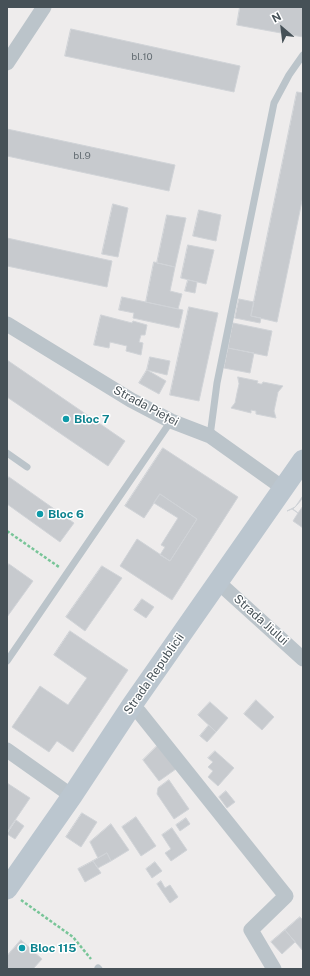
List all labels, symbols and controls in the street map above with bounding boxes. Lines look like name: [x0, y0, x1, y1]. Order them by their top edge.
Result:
north arrow: [262, 8, 302, 48]
text: N: [270, 10, 283, 25]
house number: bl.10: [131, 51, 153, 63]
house number: bl.9: [73, 150, 91, 162]
street label: Strada Pieței: [111, 383, 181, 429]
place label: Bloc 7: [74, 412, 109, 426]
marker: Bloc 7: [61, 414, 71, 424]
place label: Bloc 6: [48, 507, 84, 521]
marker: Bloc 6: [35, 509, 45, 519]
street label: Strada Jiului: [231, 592, 291, 648]
street label: Strada Republicii: [121, 631, 187, 717]
place label: Bloc 115: [30, 941, 76, 955]
marker: Bloc 115: [17, 943, 27, 953]

